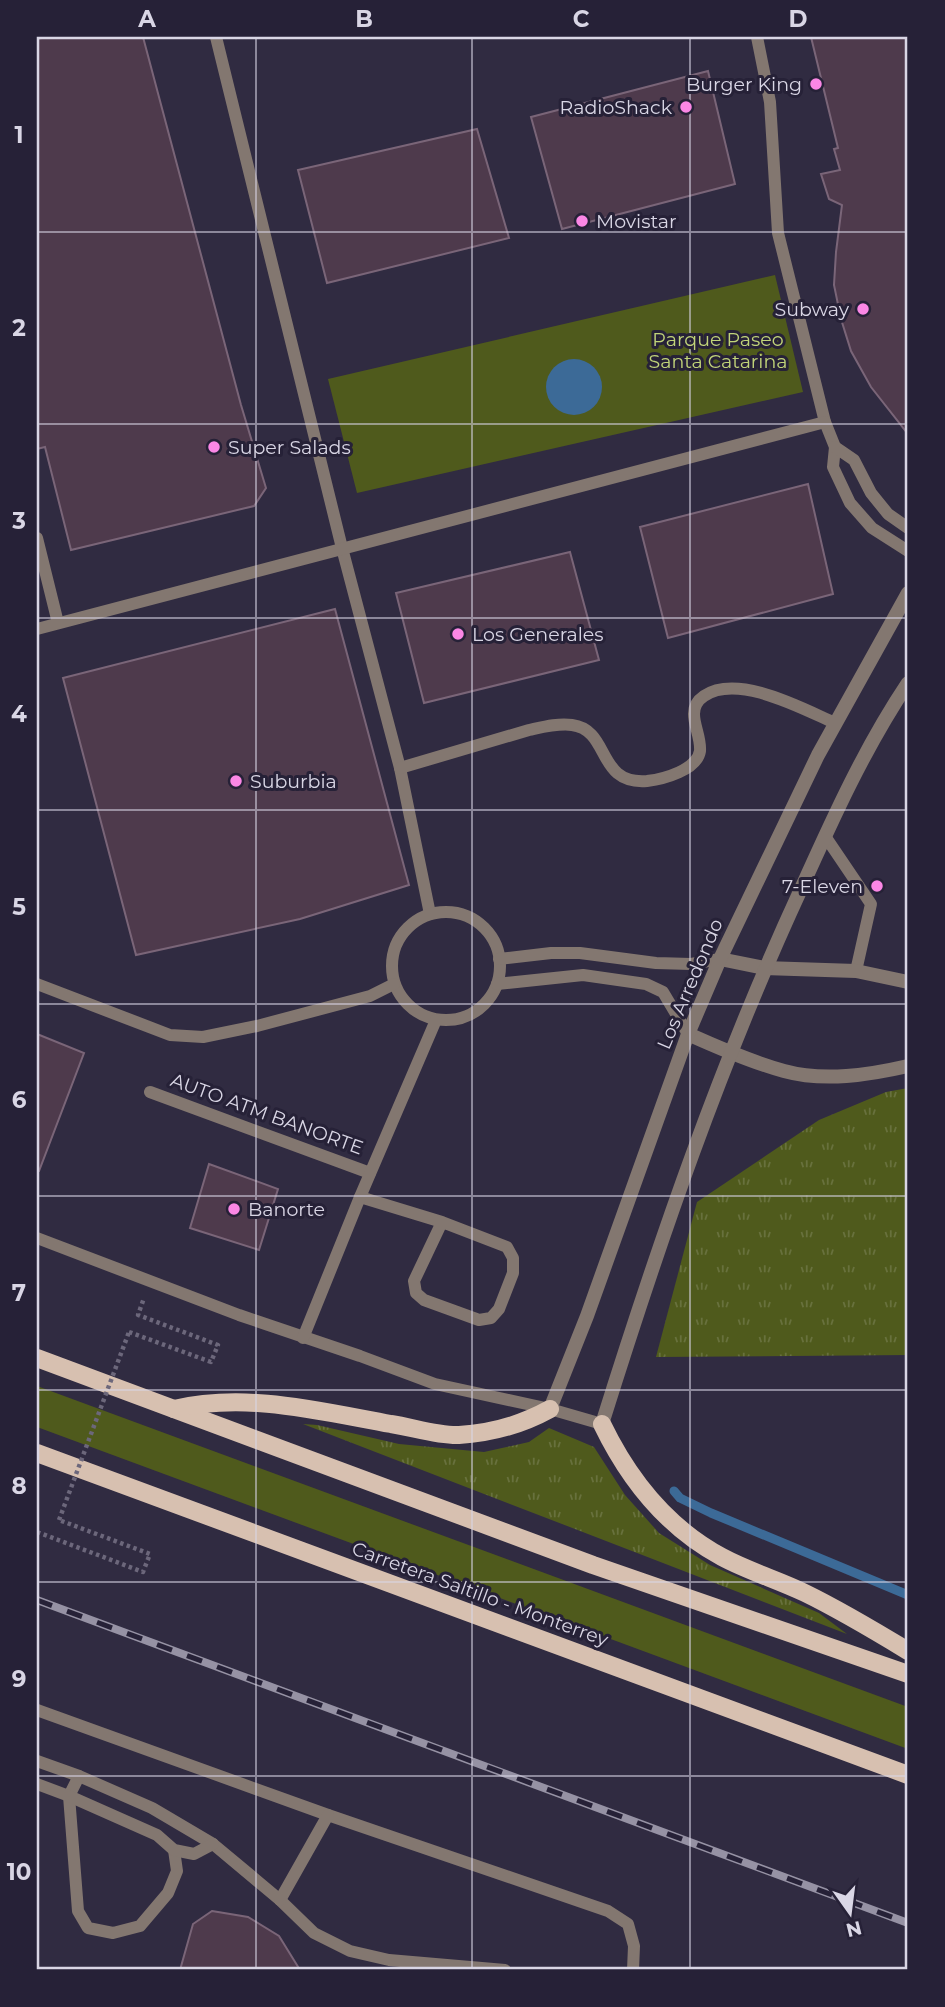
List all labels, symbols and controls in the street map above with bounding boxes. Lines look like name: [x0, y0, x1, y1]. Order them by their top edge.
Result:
text: A: [137, 5, 156, 33]
text: B: [355, 5, 373, 33]
text: C: [573, 5, 590, 33]
text: D: [789, 5, 808, 33]
place label: Burger King: [686, 73, 802, 96]
marker: Burger King: [808, 76, 824, 92]
place label: RadioShack: [560, 96, 673, 119]
marker: RadioShack: [678, 99, 694, 115]
text: 1: [14, 121, 24, 149]
place label: Movistar: [596, 210, 677, 233]
marker: Movistar: [574, 213, 590, 229]
place label: Subway: [774, 298, 850, 321]
marker: Subway: [855, 301, 871, 317]
text: 2: [12, 314, 26, 342]
park label: Parque Paseo Santa Catarina: [649, 328, 787, 373]
place label: Super Salads: [228, 436, 351, 459]
marker: Super Salads: [206, 439, 222, 455]
text: 3: [11, 507, 26, 535]
place label: Los Generales: [472, 623, 604, 646]
marker: Los Generales: [450, 626, 466, 642]
text: 4: [11, 700, 27, 728]
place label: Suburbia: [250, 770, 337, 793]
marker: Suburbia: [228, 773, 244, 789]
place label: 7-Eleven: [782, 875, 863, 898]
marker: 7-Eleven: [869, 878, 885, 894]
text: 5: [12, 893, 26, 921]
street label: Los Arredondo: [652, 915, 728, 1053]
street label: AUTO ATM BANORTE: [168, 1068, 366, 1160]
text: 6: [12, 1086, 27, 1114]
place label: Banorte: [248, 1198, 325, 1221]
marker: Banorte: [226, 1201, 242, 1217]
text: 7: [12, 1279, 26, 1307]
text: 8: [11, 1472, 27, 1500]
street label: Carretera Saltillo - Monterrey: [349, 1537, 612, 1651]
text: 9: [12, 1665, 26, 1693]
text: 10: [7, 1858, 31, 1886]
north arrow: [816, 1878, 886, 1948]
text: N: [844, 1916, 864, 1942]

